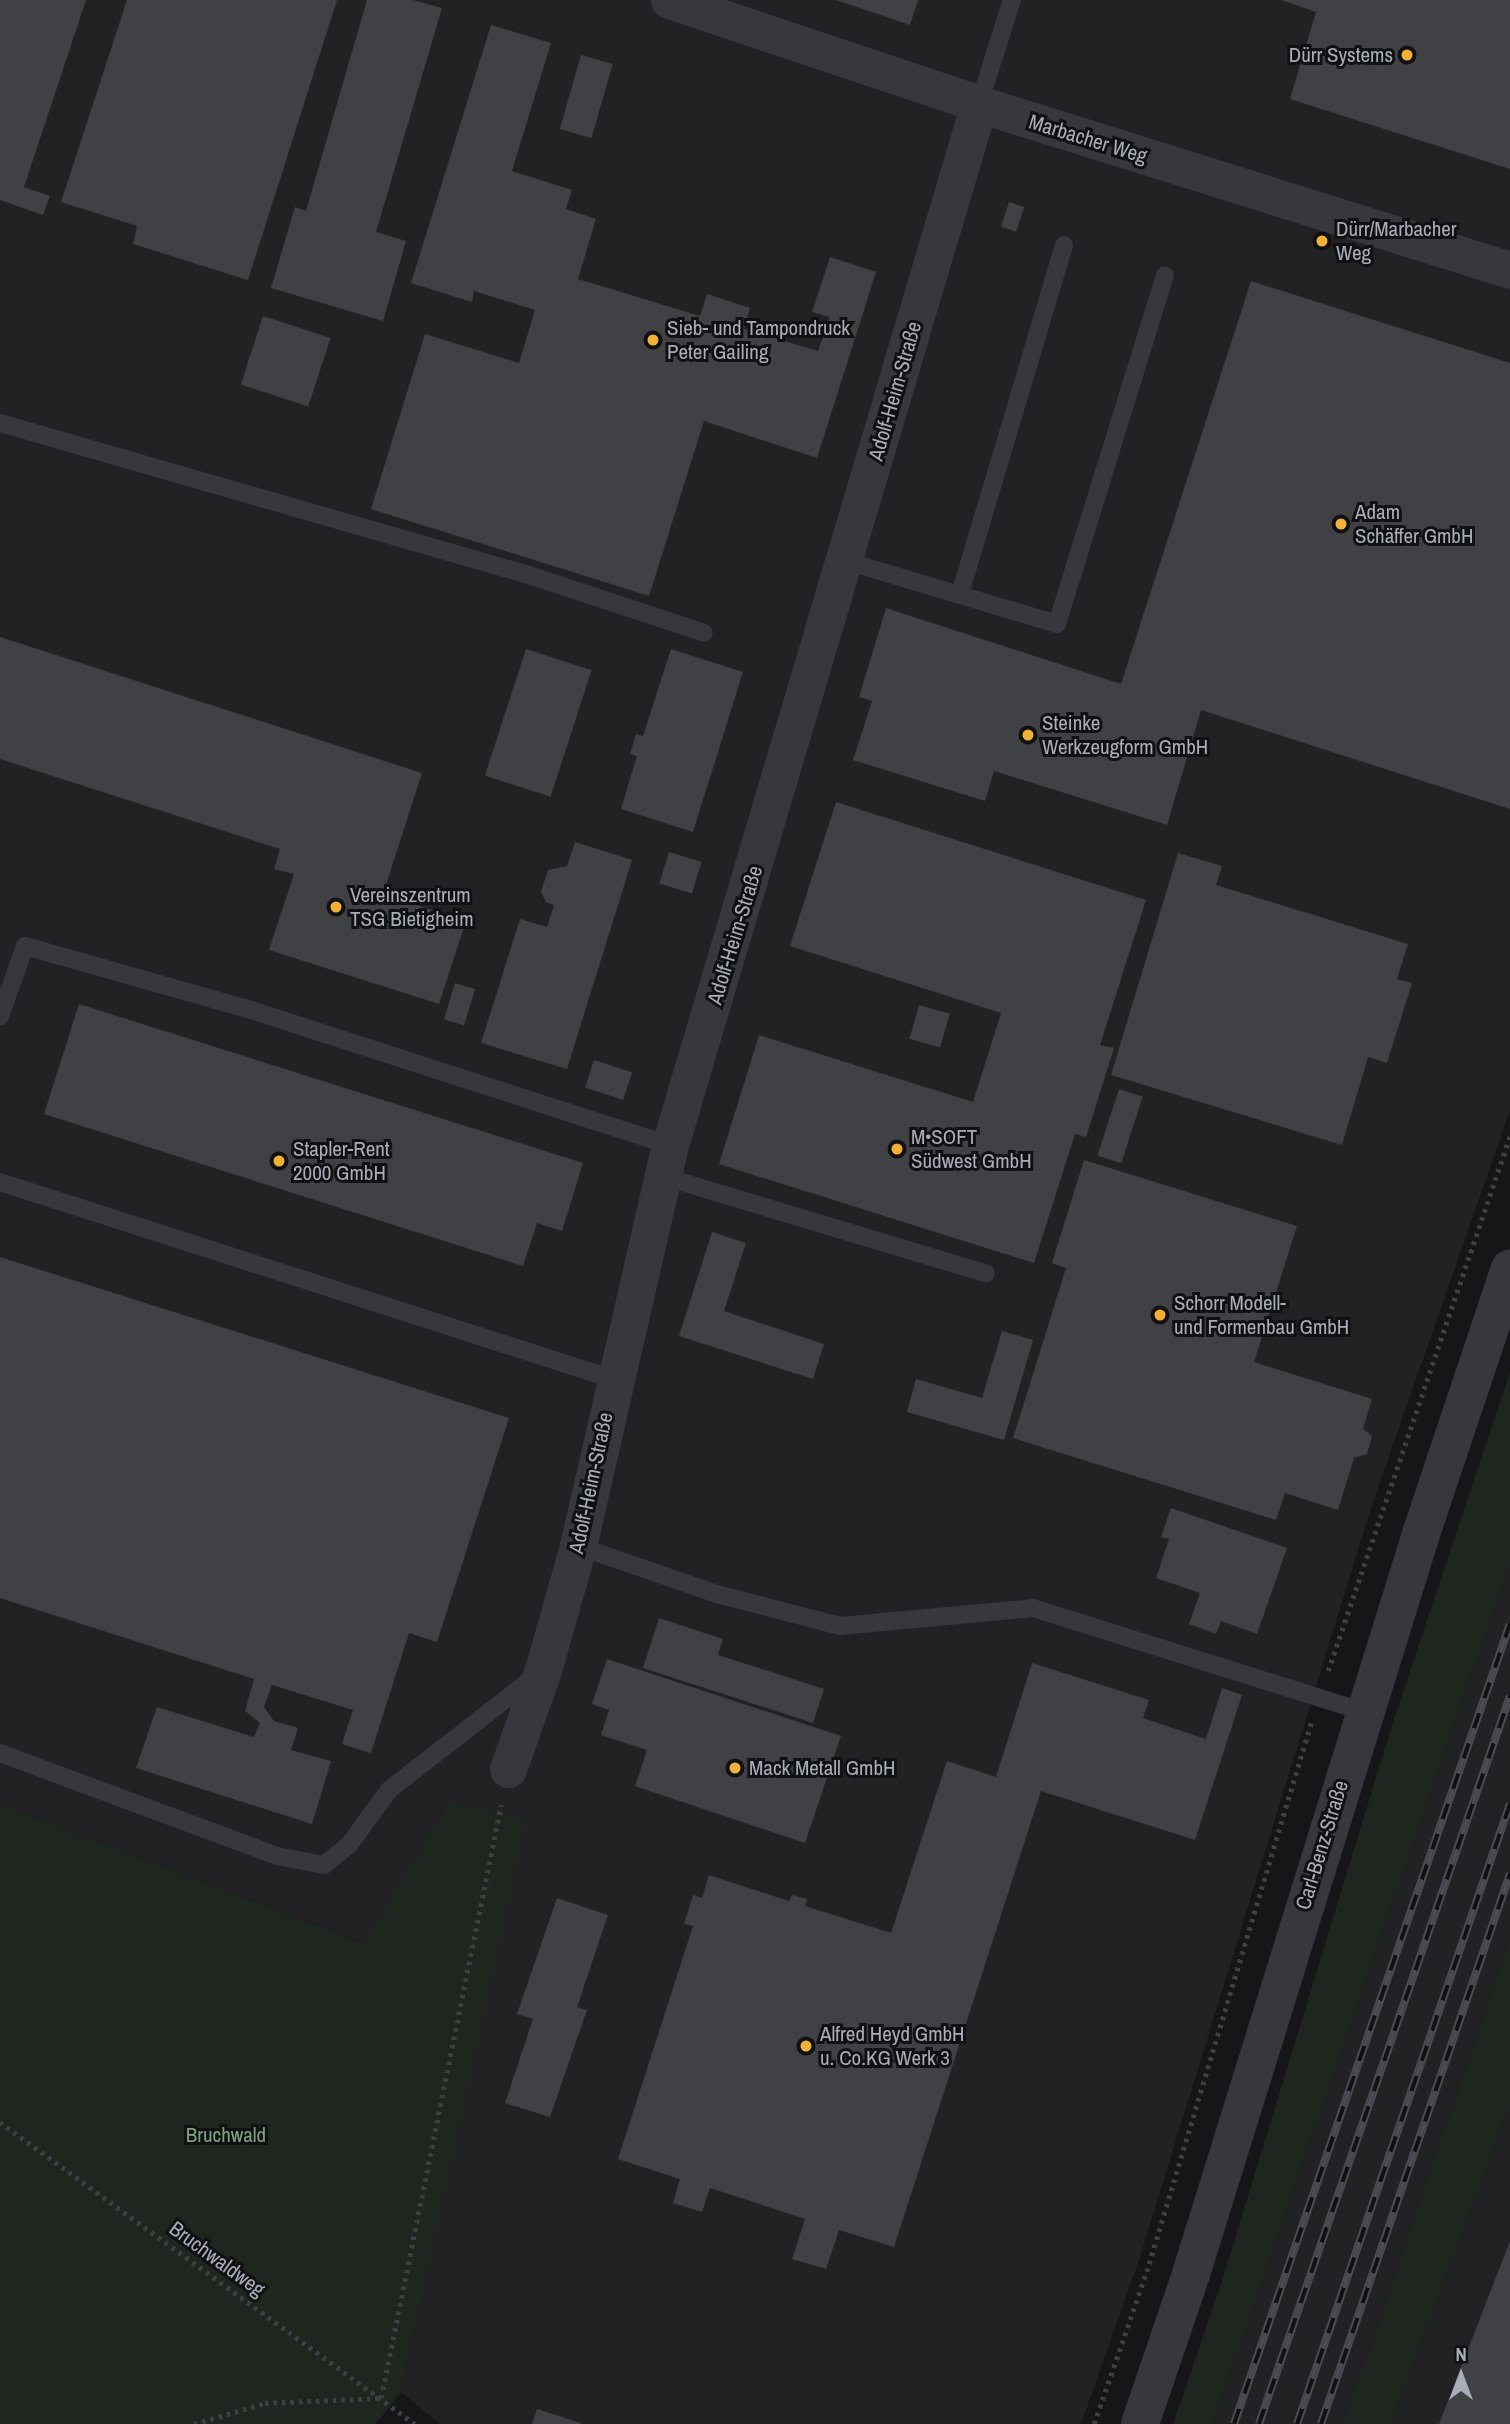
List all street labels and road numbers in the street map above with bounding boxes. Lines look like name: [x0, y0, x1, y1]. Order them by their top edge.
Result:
street label: Marbacher Weg: [1026, 109, 1150, 169]
street label: Adolf-Heim-Straße: [863, 319, 927, 463]
street label: Adolf-Heim-Straße: [702, 863, 768, 1007]
street label: Adolf-Heim-Straße: [564, 1410, 618, 1556]
street label: Carl-Benz-Straße: [1290, 1777, 1354, 1913]
street label: Bruchwaldweg: [164, 2216, 270, 2302]

